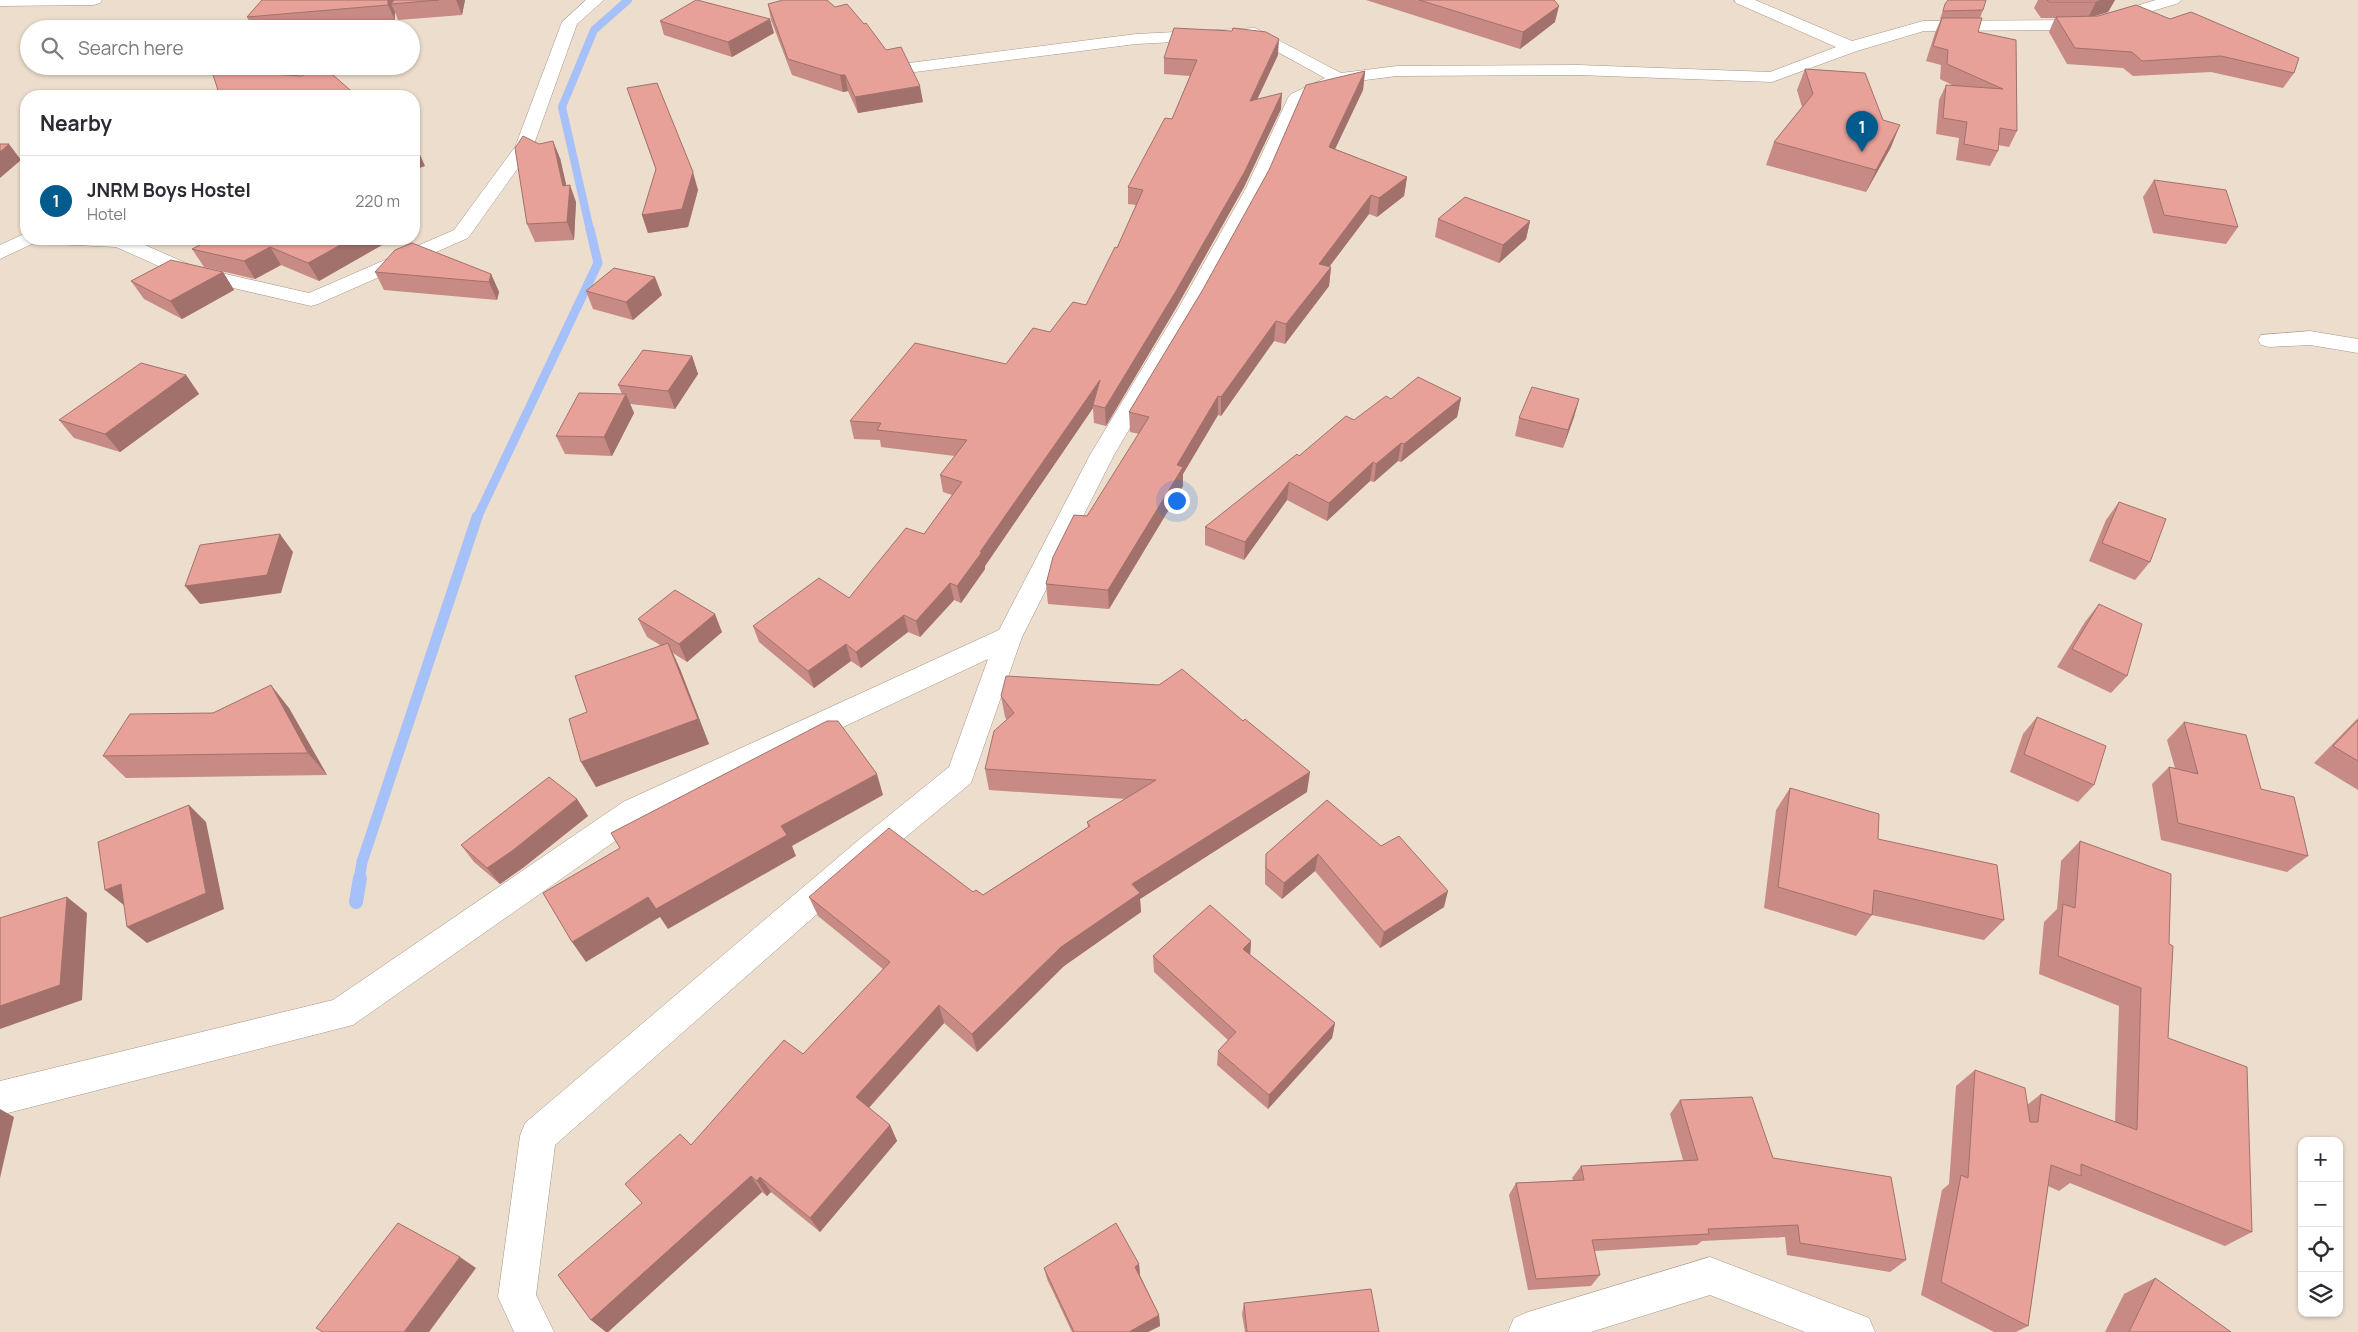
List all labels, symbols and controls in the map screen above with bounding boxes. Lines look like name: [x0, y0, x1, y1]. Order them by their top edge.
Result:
search box: [20, 20, 420, 75]
icon: search: [38, 34, 66, 62]
text: Search here: [78, 35, 184, 61]
text: Nearby: [40, 109, 112, 137]
pin: 1: [1846, 111, 1878, 152]
text: JNRM Boys Hostel: [87, 177, 251, 203]
text: 1: [52, 190, 60, 212]
text: 220 m: [355, 190, 400, 212]
text: Hotel: [87, 203, 127, 225]
your location: [1164, 488, 1190, 514]
map controls: [2298, 1137, 2343, 1317]
button: +: [2298, 1137, 2343, 1182]
button: −: [2298, 1182, 2343, 1227]
button: locate: [2298, 1227, 2343, 1272]
button: layers: [2298, 1272, 2343, 1317]

